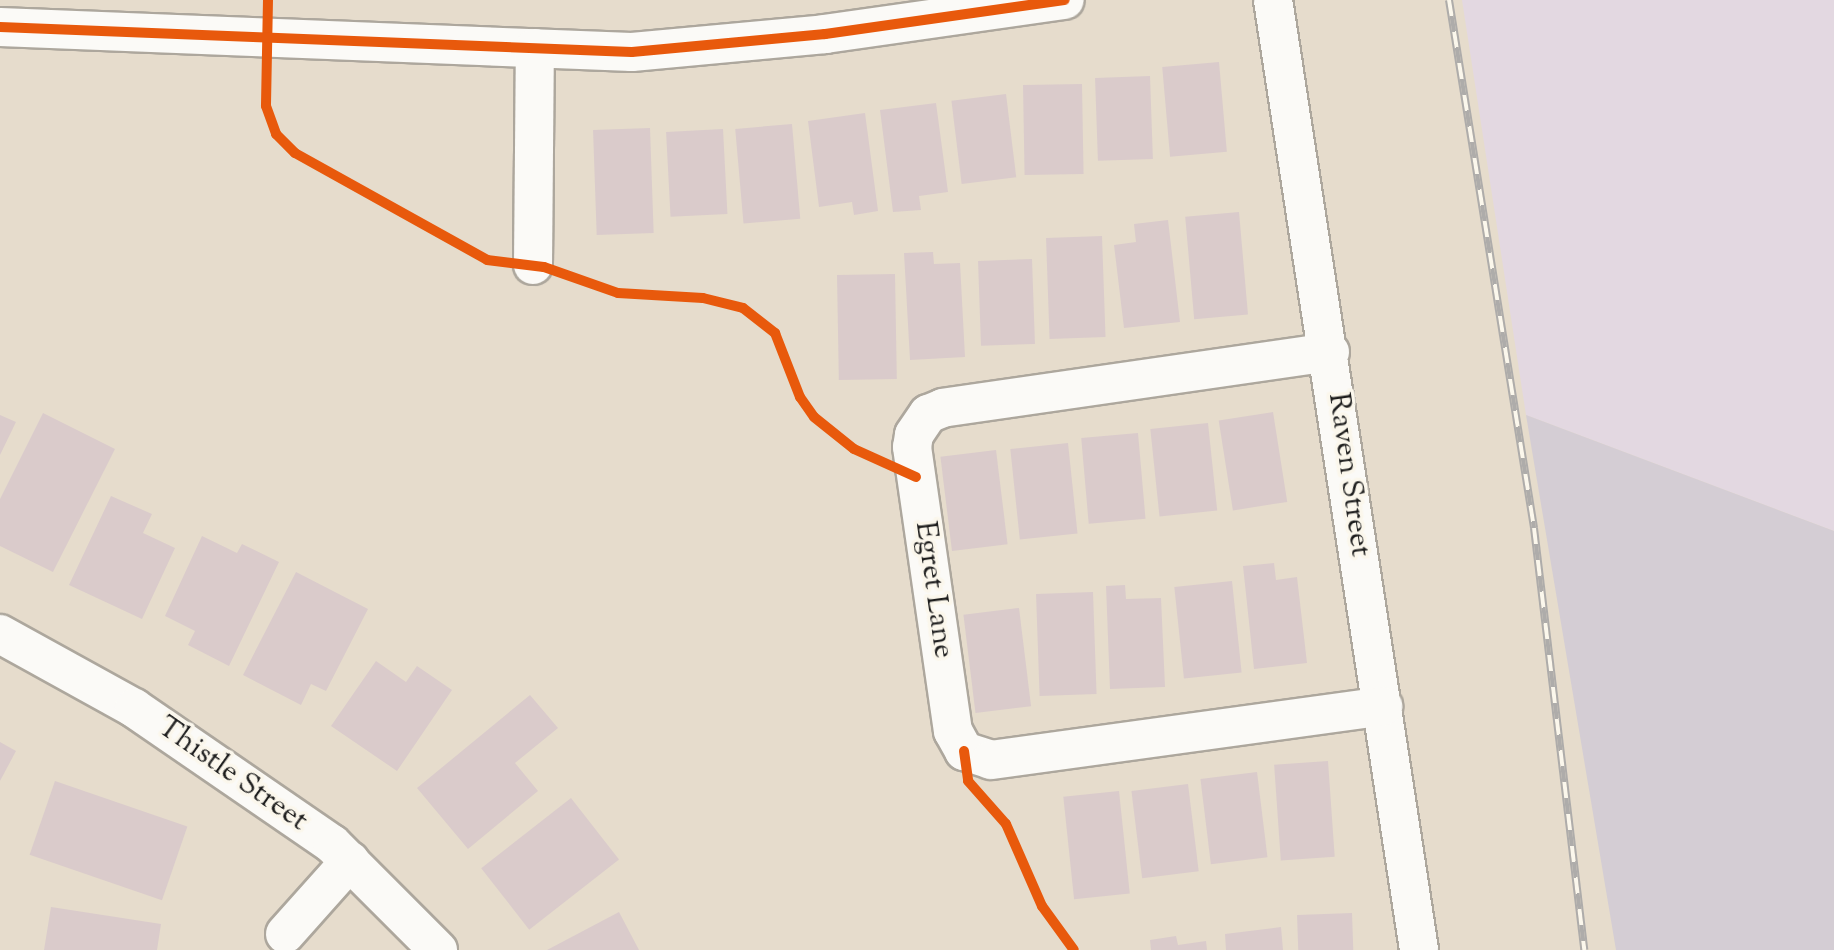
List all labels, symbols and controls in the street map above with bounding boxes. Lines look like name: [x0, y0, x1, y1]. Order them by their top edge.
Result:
street label: Raven Street: [1319, 391, 1377, 559]
street label: Egret Lane: [906, 519, 960, 661]
street label: Thistle Street: [150, 710, 314, 840]

